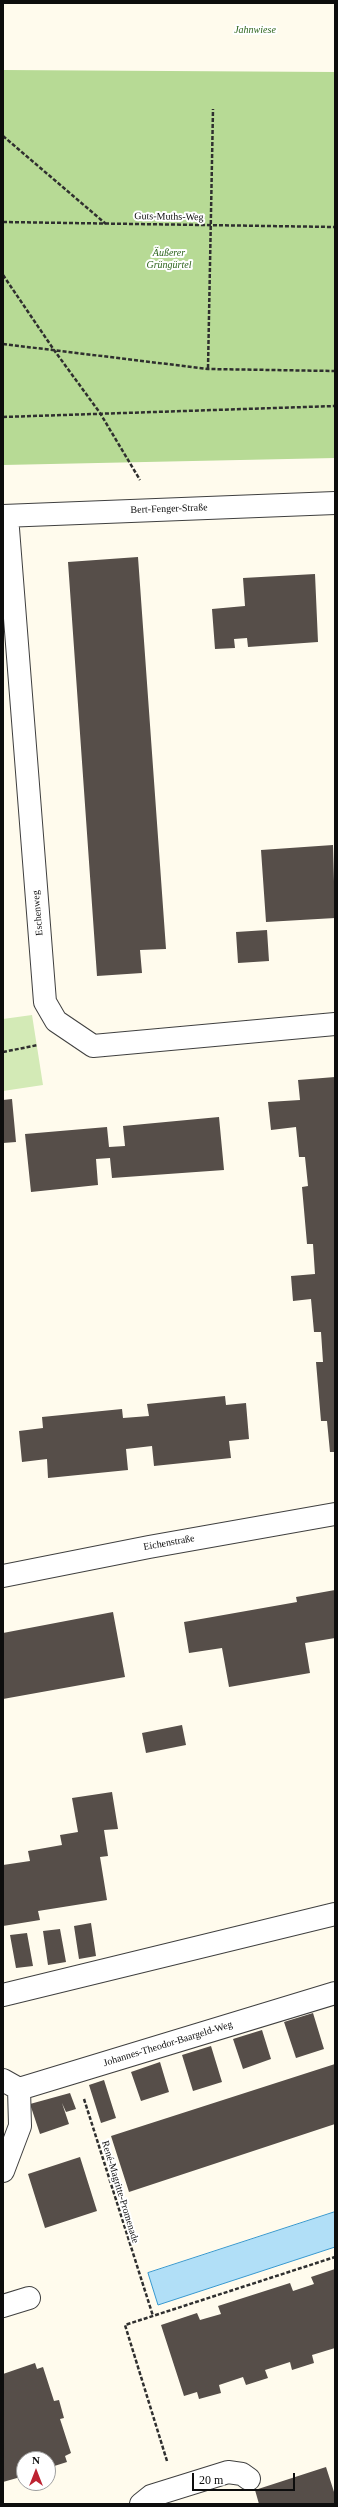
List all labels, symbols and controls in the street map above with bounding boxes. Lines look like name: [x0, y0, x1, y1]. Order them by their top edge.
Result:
park label: Jahnwiese: [234, 24, 276, 36]
street label: Guts-Muths-Weg: [134, 210, 204, 224]
park label: Äußerer Grüngürtel: [146, 247, 192, 270]
street label: Bert-Fenger-Straße: [130, 502, 208, 516]
street label: Eschenweg: [30, 890, 46, 936]
street label: Eichenstraße: [143, 1533, 195, 1553]
street label: Johannes-Theodor-Baargeld-Weg: [102, 2019, 234, 2069]
street label: René-Magritte-Promenade: [99, 2139, 141, 2245]
north arrow: [16, 2451, 56, 2491]
text: N: [32, 2454, 40, 2466]
scale bar: [194, 2465, 297, 2491]
text: 20 m: [199, 2473, 223, 2487]

